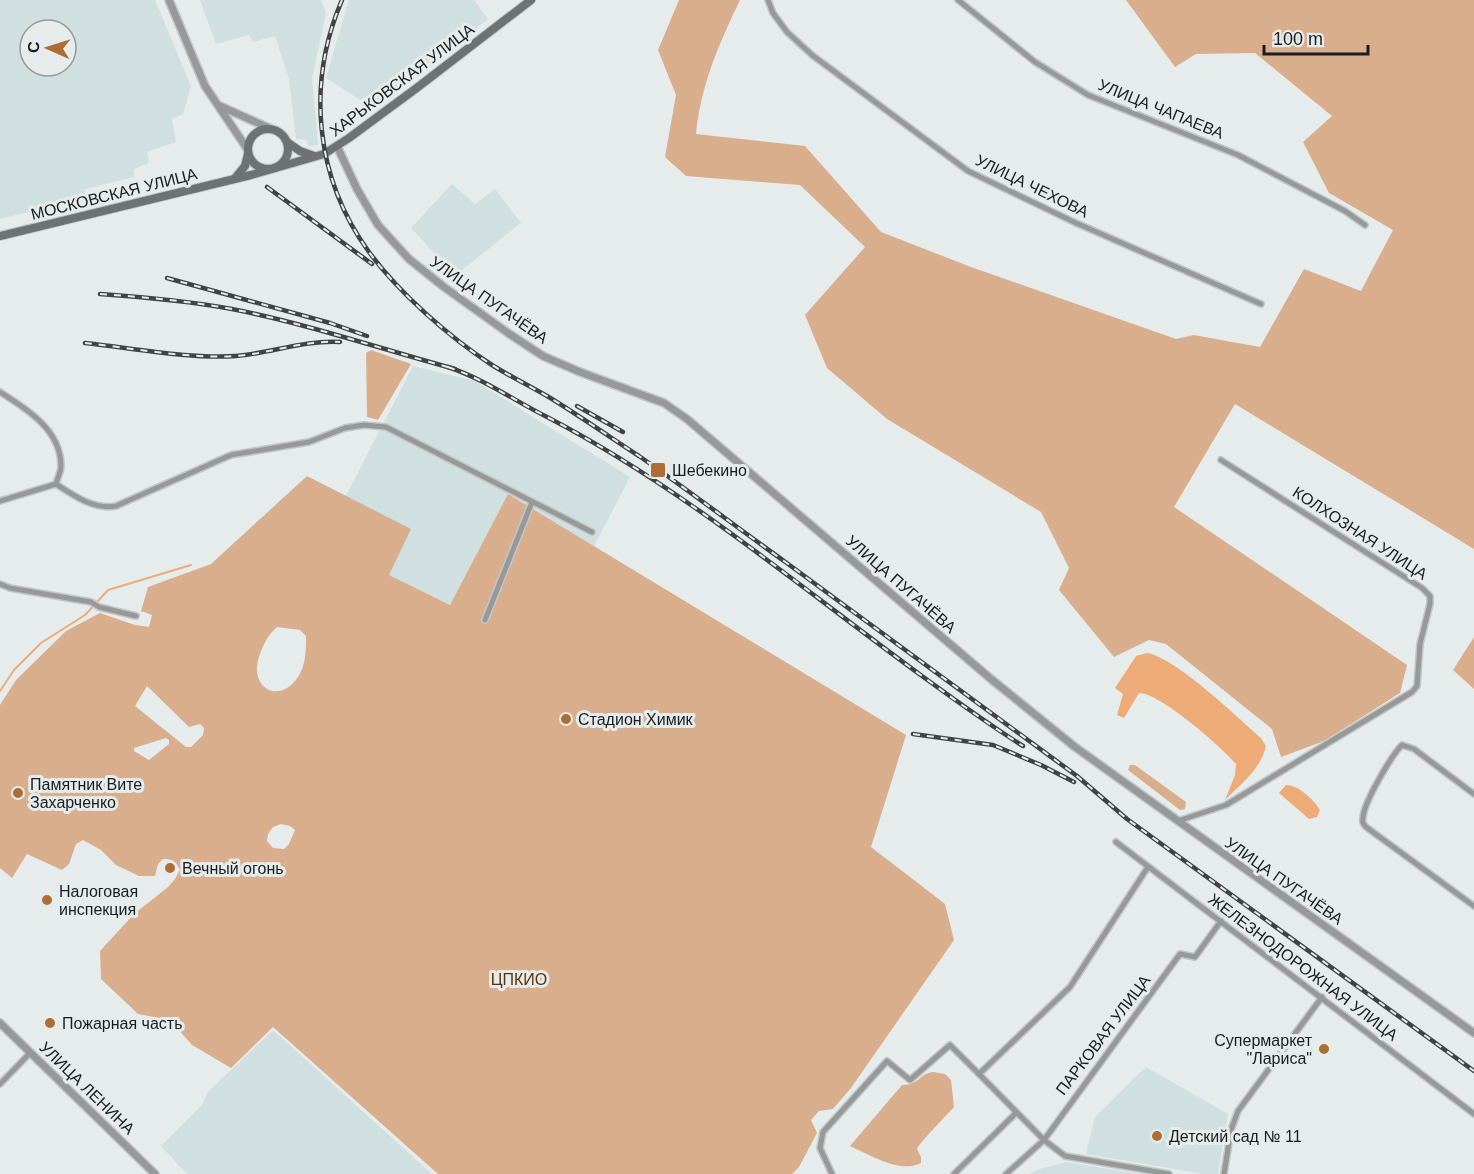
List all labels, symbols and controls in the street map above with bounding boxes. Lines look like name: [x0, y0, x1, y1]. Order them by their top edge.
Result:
north arrow: [18, 18, 78, 78]
scale bar: [1264, 18, 1368, 56]
street label: ХАРЬКОВСКАЯ УЛИЦА: [327, 20, 478, 140]
text: 100 m: [1273, 29, 1323, 49]
text: С: [25, 41, 42, 53]
street label: УЛИЦА ЧАПАЕВА: [1096, 76, 1226, 142]
street label: УЛИЦА ЧЕХОВА: [973, 151, 1091, 221]
street label: МОСКОВСКАЯ УЛИЦА: [29, 165, 199, 223]
street label: УЛИЦА ПУГАЧЁВА: [427, 253, 551, 347]
marker: Шебекино: [649, 461, 667, 479]
place label: Шебекино: [672, 462, 747, 479]
street label: КОЛХОЗНАЯ УЛИЦА: [1290, 483, 1431, 583]
street label: УЛИЦА ПУГАЧЁВА: [843, 532, 959, 636]
place label: Стадион Химик: [578, 711, 694, 728]
marker: Стадион Химик: [559, 712, 573, 726]
place label: Памятник Вите Захарченко: [30, 776, 142, 811]
marker: Памятник Вите Захарченко: [11, 786, 25, 800]
street label: УЛИЦА ПУГАЧЁВА: [1222, 834, 1346, 928]
place label: Вечный огонь: [182, 860, 284, 877]
marker: Вечный огонь: [163, 861, 177, 875]
place label: Налоговая инспекция: [59, 883, 138, 918]
street label: ЖЕЛЕЗНОДОРОЖНАЯ УЛИЦА: [1205, 890, 1401, 1044]
marker: Налоговая инспекция: [40, 893, 54, 907]
park label: ЦПКИО: [491, 971, 547, 988]
street label: ПАРКОВАЯ УЛИЦА: [1052, 972, 1154, 1098]
place label: Пожарная часть: [62, 1015, 182, 1032]
marker: Пожарная часть: [43, 1016, 57, 1030]
place label: Супермаркет "Лариса": [1214, 1032, 1313, 1067]
street label: УЛИЦА ЛЕНИНА: [36, 1038, 138, 1138]
marker: Супермаркет "Лариса": [1317, 1042, 1331, 1056]
place label: Детский сад № 11: [1169, 1128, 1302, 1145]
marker: Детский сад № 11: [1150, 1129, 1164, 1143]

